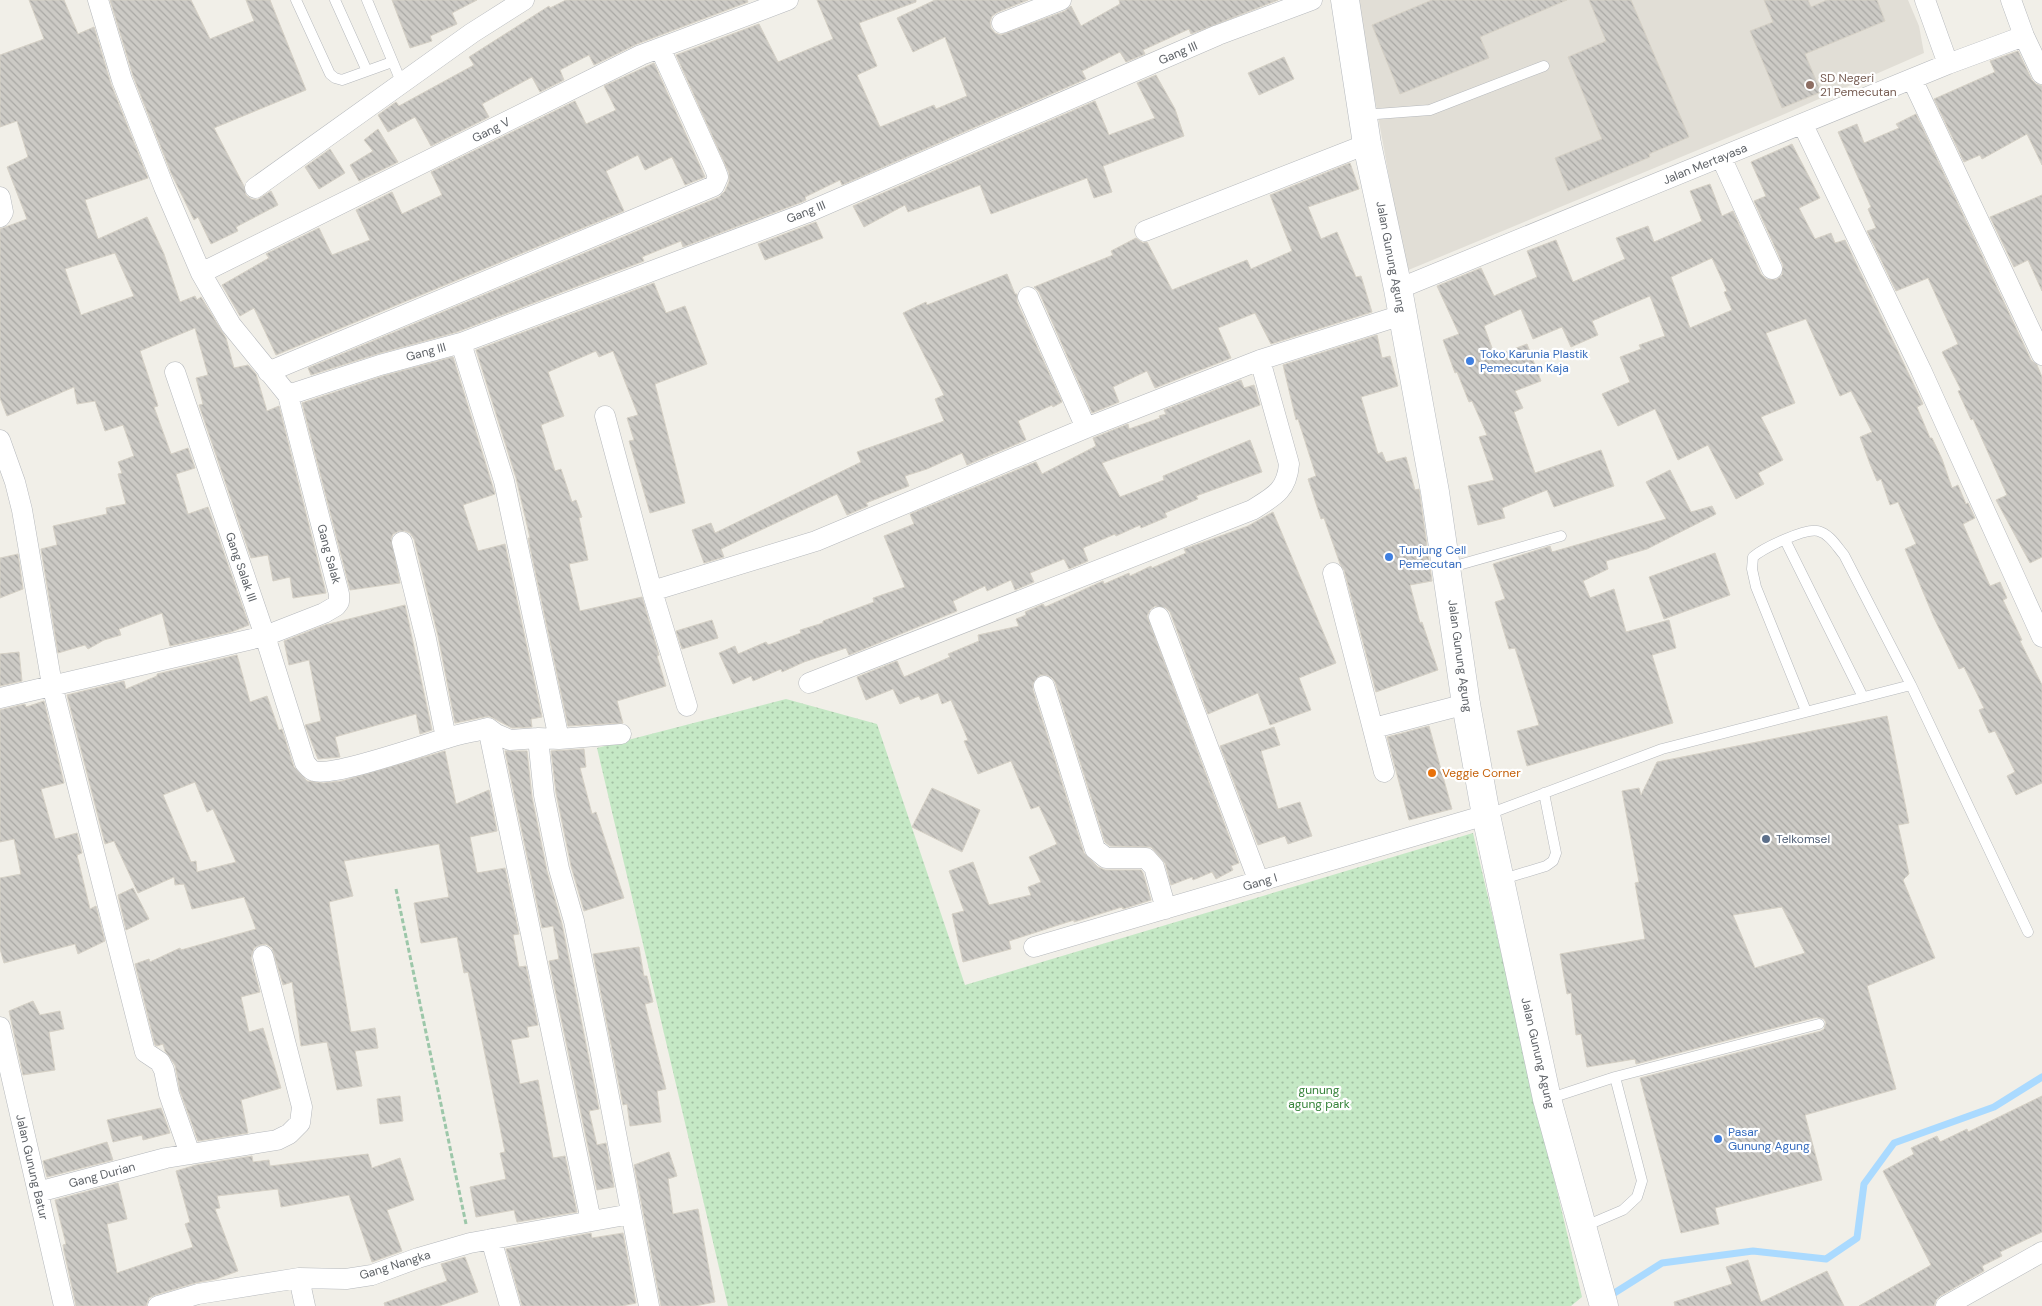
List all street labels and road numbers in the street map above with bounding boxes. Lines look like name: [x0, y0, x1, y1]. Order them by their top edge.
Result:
street label: Gang III: [1156, 38, 1200, 68]
street label: Gang V: [469, 114, 513, 146]
street label: Jalan Mertayasa: [1660, 140, 1750, 188]
street label: Gang III: [784, 197, 828, 227]
street label: Jalan Gunung Agung: [1372, 200, 1410, 315]
street label: Gang III: [404, 339, 448, 365]
street label: Gang Salak: [313, 522, 345, 586]
street label: Gang Salak III: [222, 530, 260, 604]
street label: Jalan Gunung Agung: [1444, 599, 1476, 714]
street label: Gang I: [1241, 869, 1279, 895]
street label: Jalan Gunung Agung: [1517, 996, 1559, 1110]
street label: Jalan Gunung Batur: [12, 1113, 52, 1222]
street label: Gang Durian: [67, 1158, 137, 1192]
street label: Gang Nangka: [358, 1247, 432, 1283]

